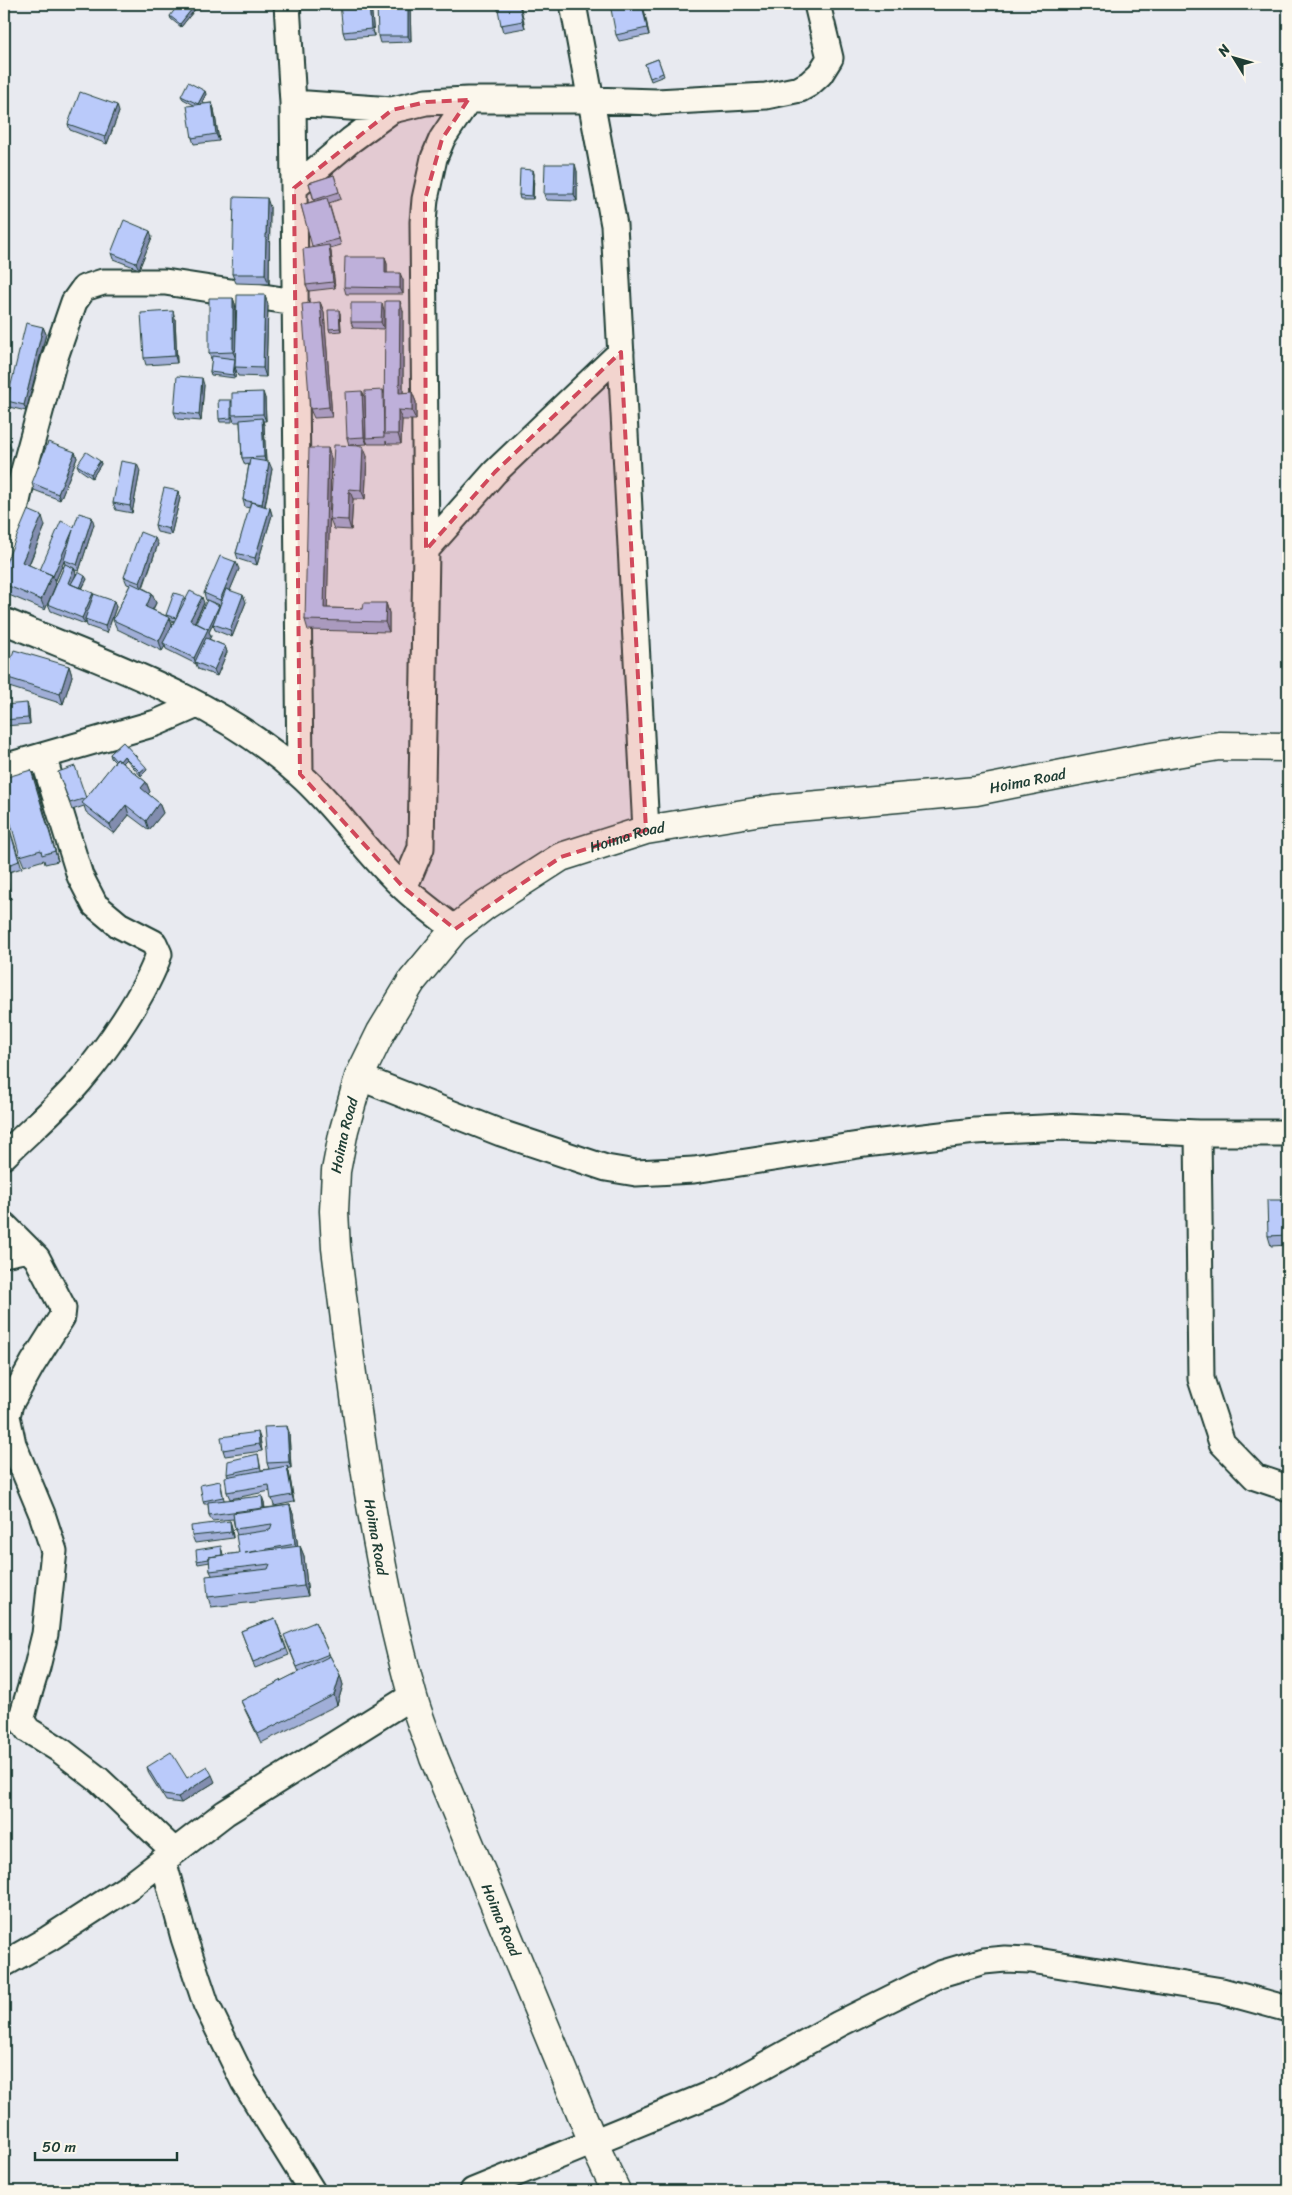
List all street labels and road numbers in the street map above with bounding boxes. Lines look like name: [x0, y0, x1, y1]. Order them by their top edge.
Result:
street label: Hoima Road: [987, 760, 1069, 801]
street label: Hoima Road: [586, 814, 668, 860]
street label: Hoima Road: [323, 1093, 366, 1176]
street label: Hoima Road: [356, 1497, 396, 1578]
street label: Hoima Road: [474, 1879, 529, 1962]

